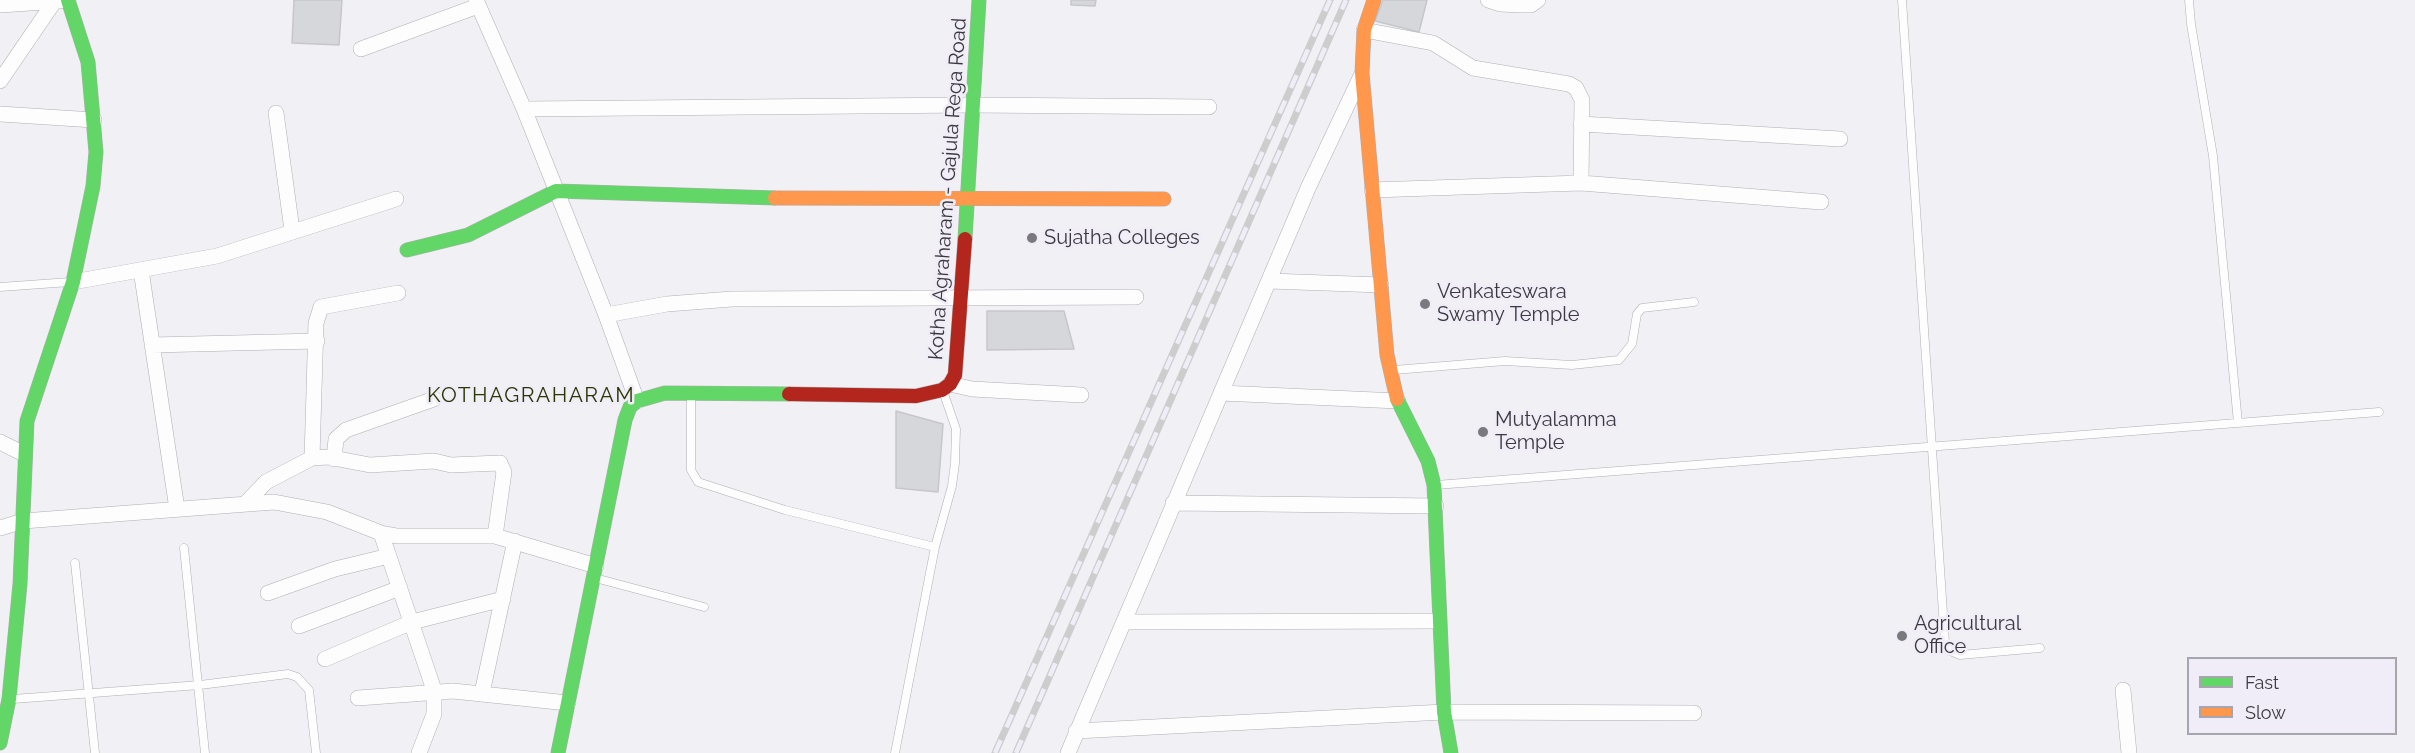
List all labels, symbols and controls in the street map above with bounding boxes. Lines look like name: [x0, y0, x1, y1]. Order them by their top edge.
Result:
street label: Kotha Agraharam - Gajula Rega Road: [924, 17, 972, 361]
place label: Sujatha Colleges: [1044, 226, 1200, 250]
marker: Sujatha Colleges: [1025, 231, 1039, 245]
place label: Venkateswara Swamy Temple: [1437, 280, 1579, 327]
marker: Venkateswara Swamy Temple: [1418, 297, 1432, 311]
district label: KOTHAGRAHARAM: [427, 383, 635, 409]
place label: Mutyalamma Temple: [1495, 408, 1617, 455]
marker: Mutyalamma Temple: [1476, 425, 1490, 439]
place label: Agricultural Office: [1914, 612, 2021, 659]
marker: Agricultural Office: [1895, 629, 1909, 643]
legend: [2187, 657, 2397, 735]
text: Fast: [2245, 672, 2279, 693]
text: Slow: [2245, 702, 2286, 723]

